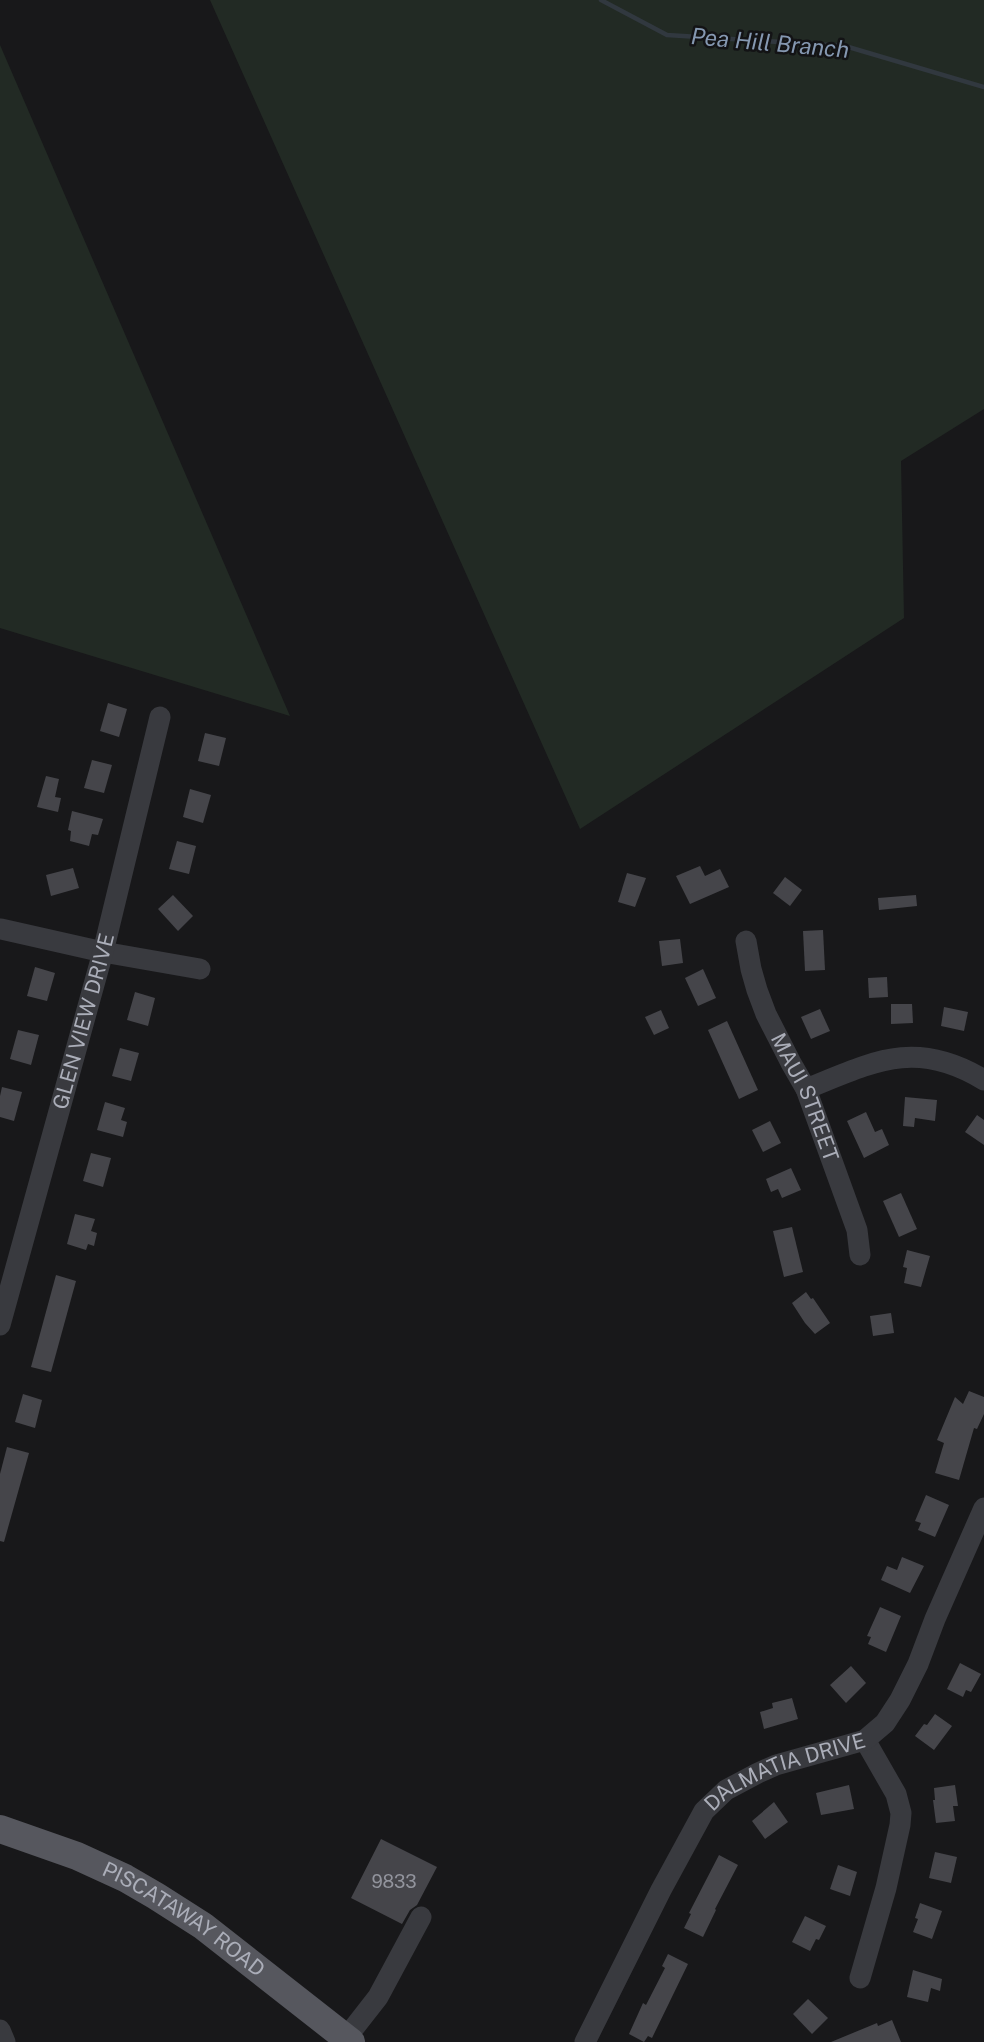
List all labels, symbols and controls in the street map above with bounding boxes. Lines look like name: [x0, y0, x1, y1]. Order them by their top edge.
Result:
water label: Pea Hill Branch: [690, 22, 850, 63]
street label: GLEN VIEW DRIVE: [47, 931, 119, 1112]
street label: MAUI STREET: [766, 1029, 844, 1165]
street label: DALMATIA DRIVE: [699, 1728, 868, 1816]
street label: PISCATAWAY ROAD: [99, 1856, 270, 1982]
house number: 9833: [371, 1871, 417, 1892]

